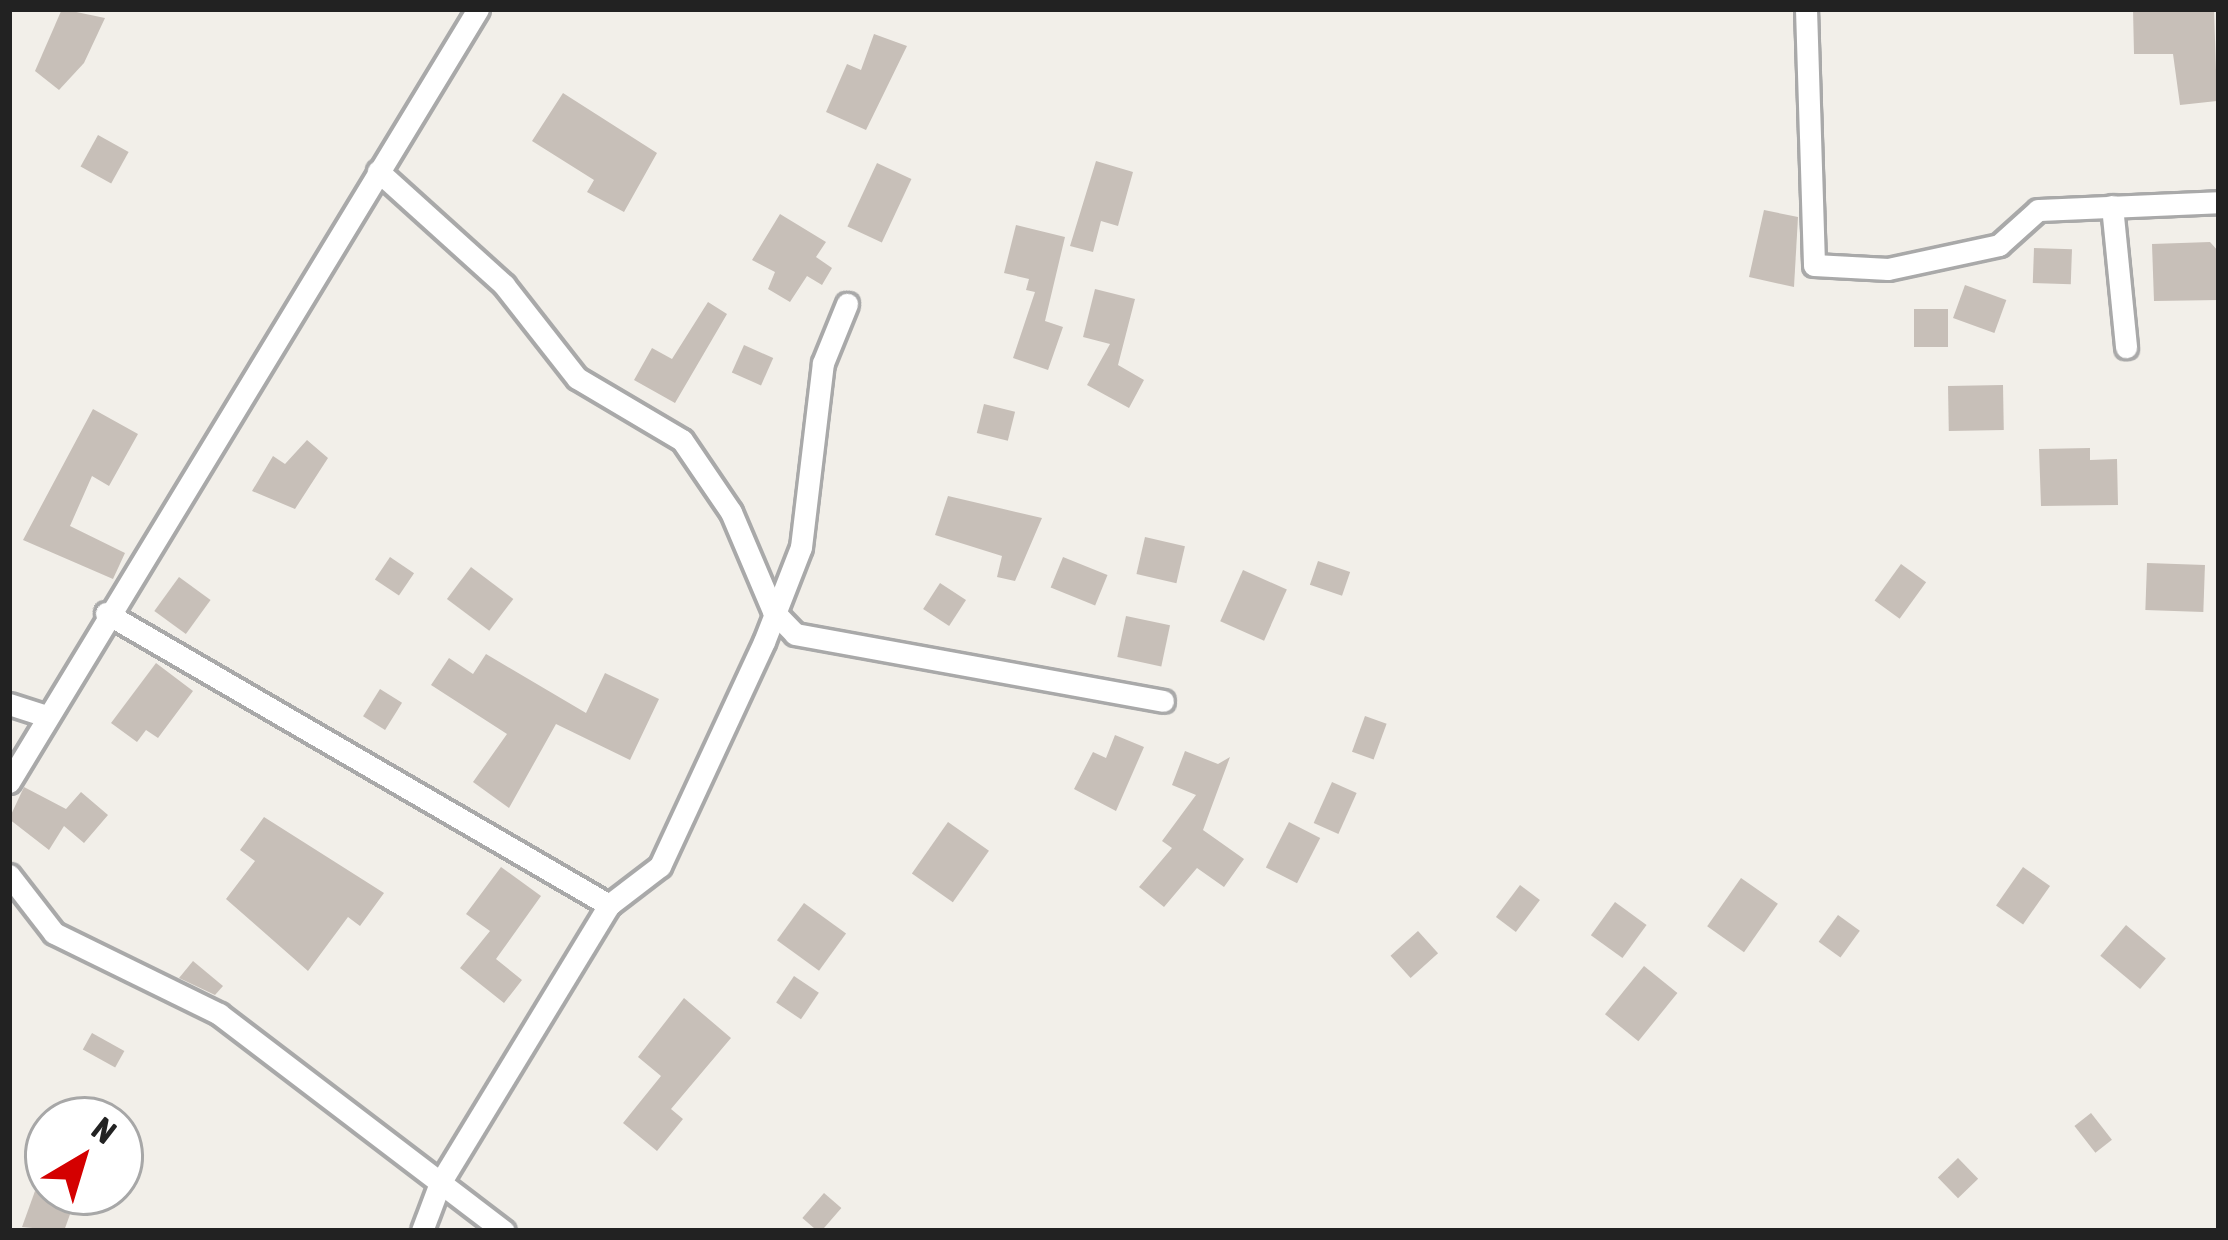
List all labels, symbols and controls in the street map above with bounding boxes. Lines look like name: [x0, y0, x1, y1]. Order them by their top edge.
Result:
north arrow: [24, 1096, 144, 1216]
text: N: [85, 1109, 124, 1151]

